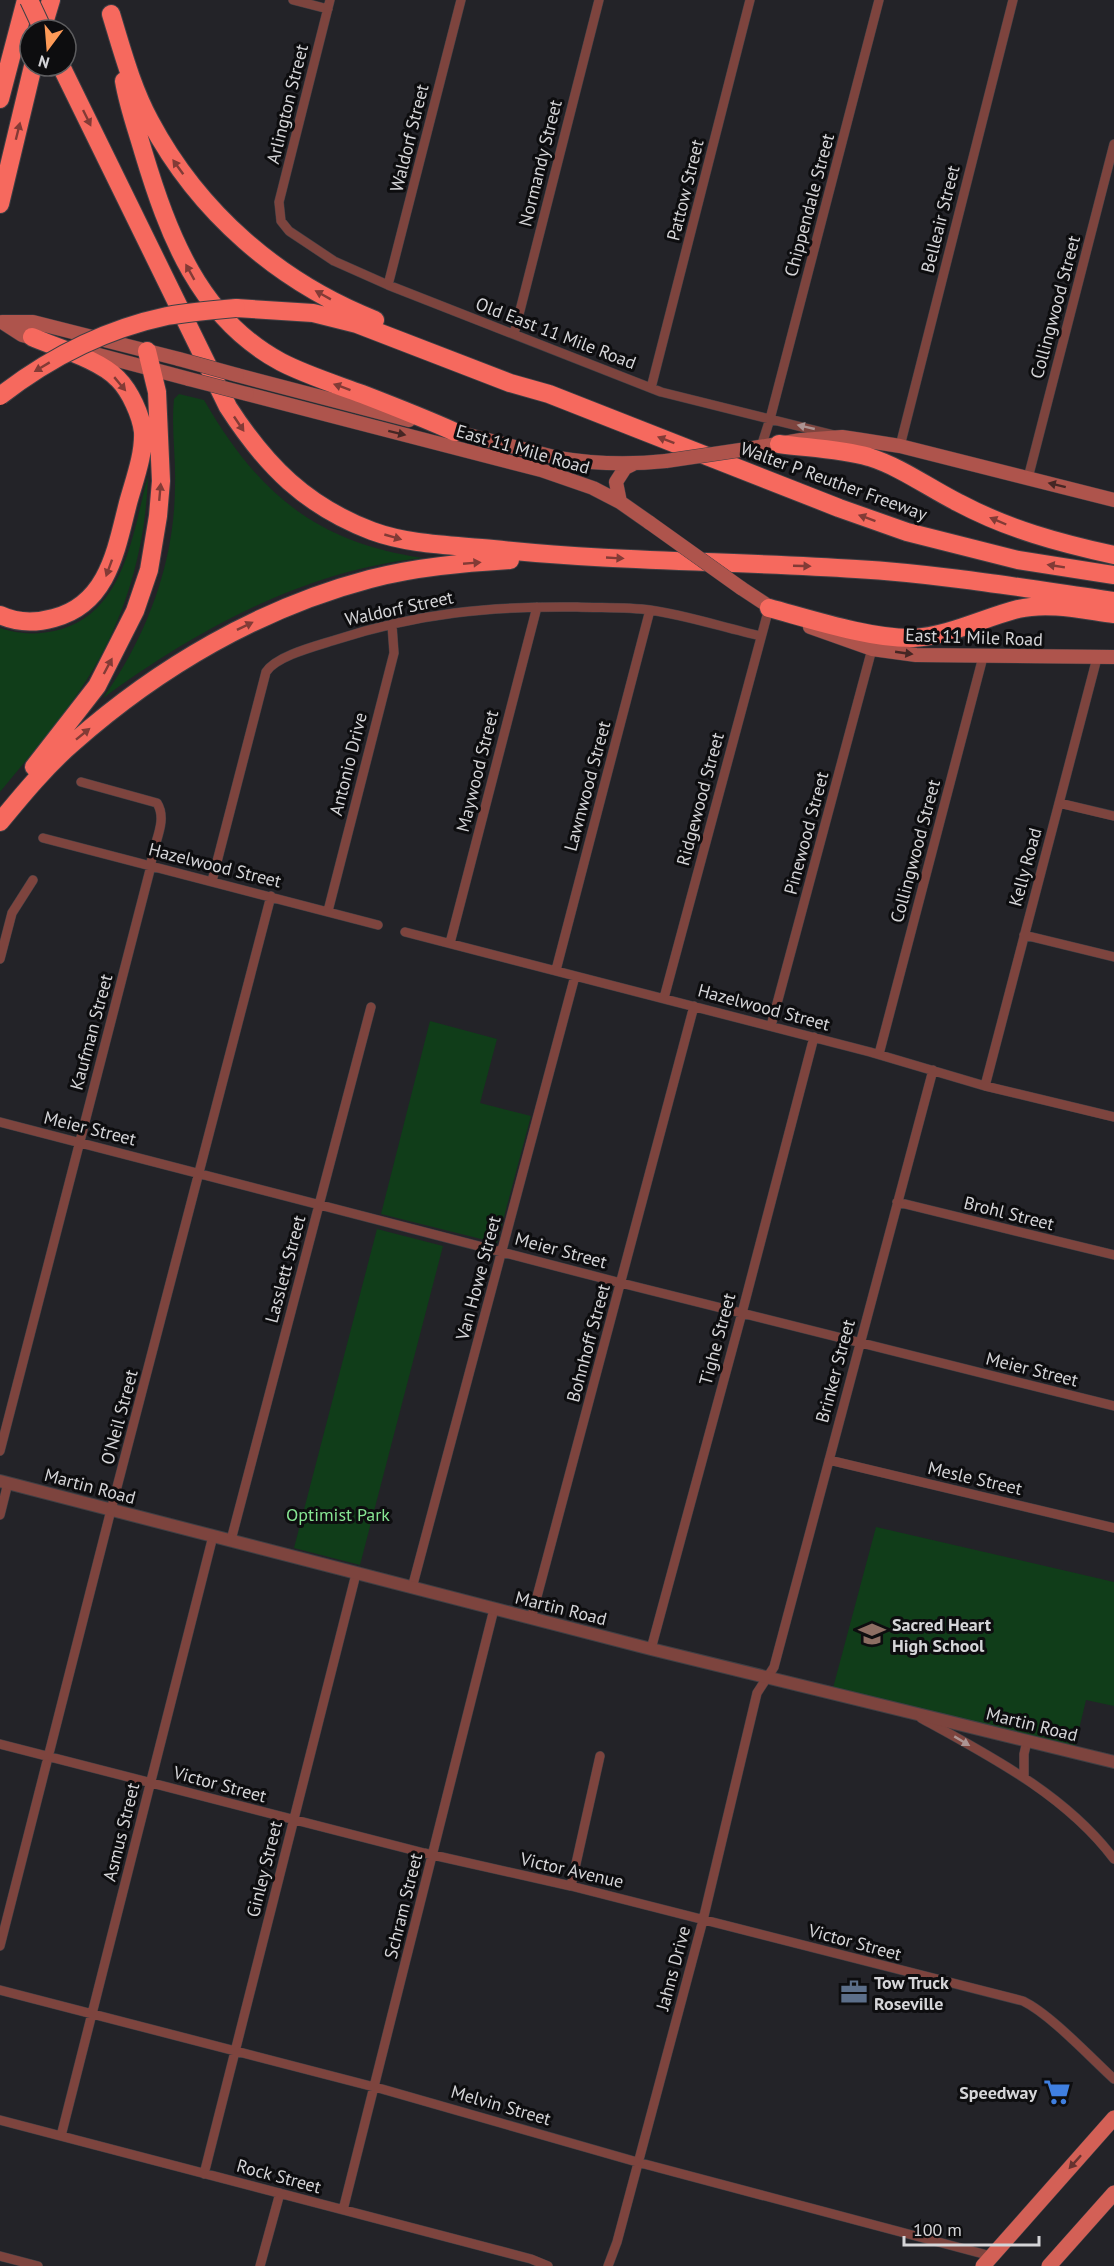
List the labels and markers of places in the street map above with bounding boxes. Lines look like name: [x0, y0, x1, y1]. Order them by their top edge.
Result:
place label: Sacred Heart High School: [892, 1613, 992, 1657]
school or university icon: Sacred Heart High School: [857, 1619, 887, 1649]
place label: Tow Truck Roseville: [874, 1971, 949, 2015]
office icon: Tow Truck Roseville: [839, 1977, 869, 2007]
supermarket icon: Speedway: [1042, 2077, 1072, 2107]
place label: Speedway: [959, 2081, 1037, 2104]

